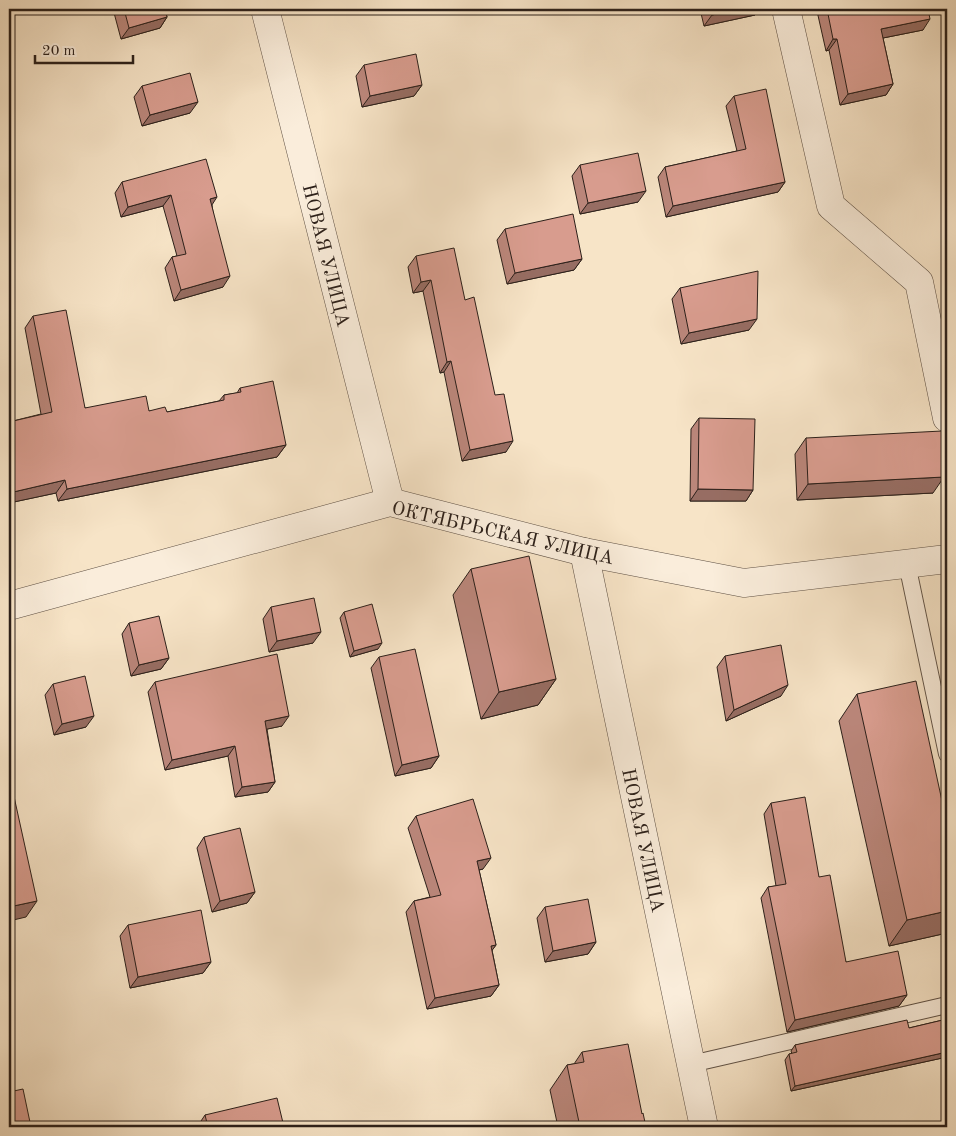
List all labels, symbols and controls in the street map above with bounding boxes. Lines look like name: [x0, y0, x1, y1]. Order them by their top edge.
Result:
scale bar: [35, 32, 132, 64]
text: 20 m: [42, 44, 76, 59]
street label: НОВАЯ УЛИЦА: [298, 182, 352, 330]
street label: ОКТЯБРЬСКАЯ УЛИЦА: [390, 500, 616, 569]
street label: НОВАЯ УЛИЦА: [617, 767, 666, 915]

